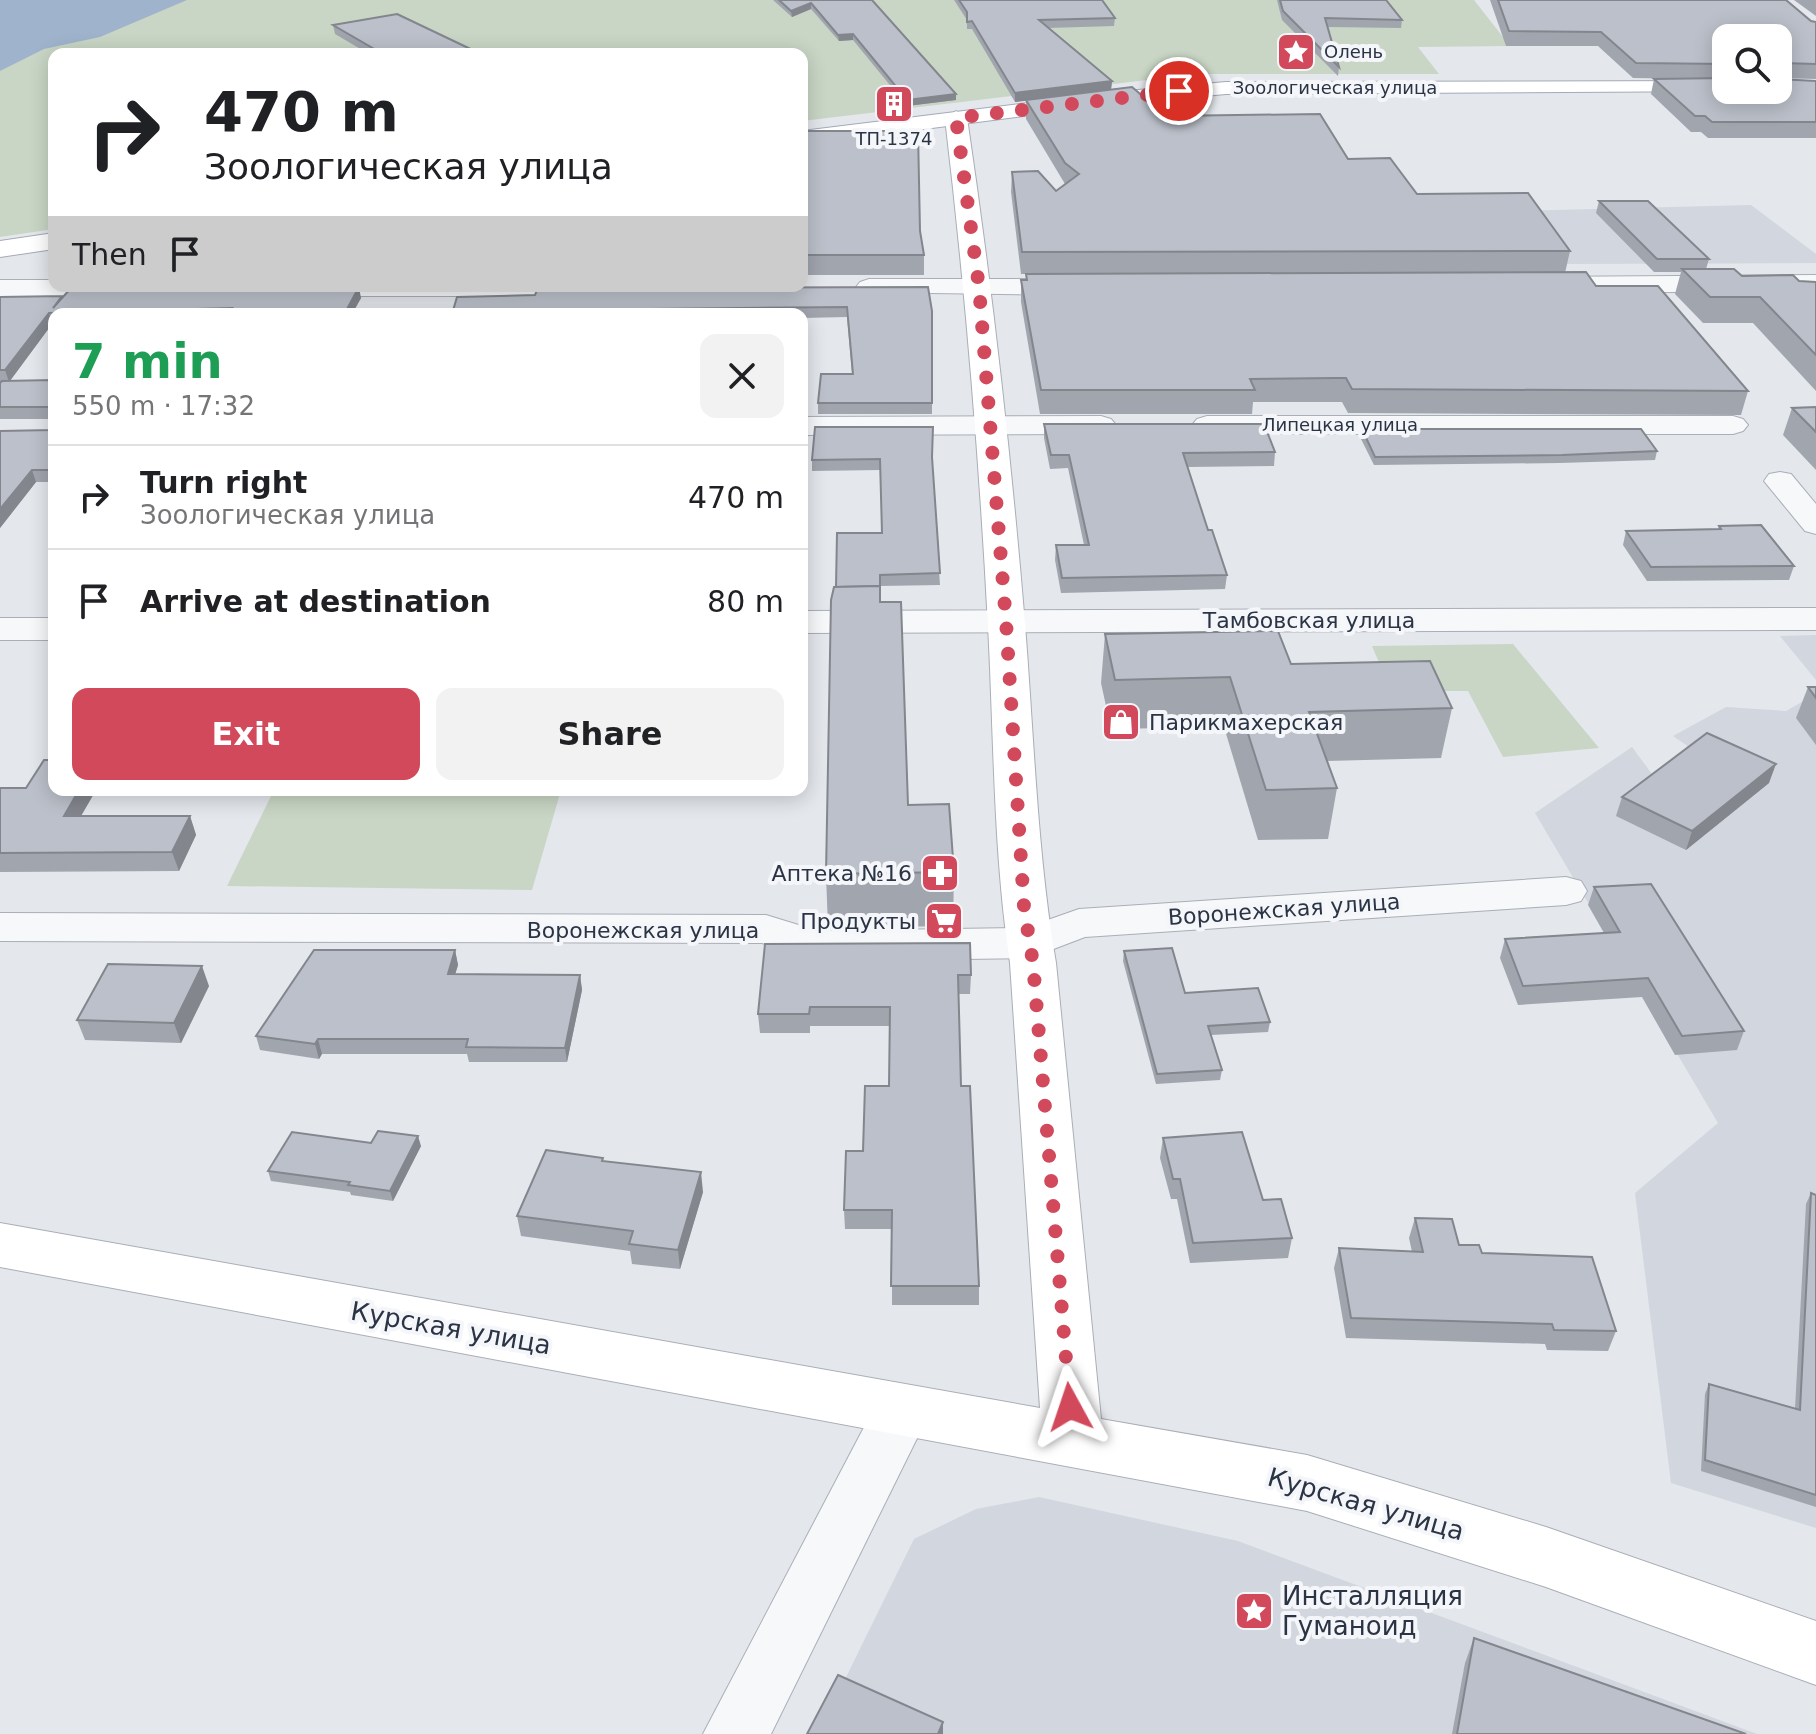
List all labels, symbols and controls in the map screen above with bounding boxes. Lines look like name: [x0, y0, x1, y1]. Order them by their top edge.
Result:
map controls: [1712, 24, 1792, 104]
button: search: [1712, 24, 1792, 104]
place icon: Олень: [1275, 31, 1317, 73]
place label: Олень: [1324, 41, 1383, 62]
pin: [1145, 57, 1213, 125]
icon: arrive: [1157, 69, 1201, 113]
street label: Зоологическая улица: [1233, 77, 1437, 98]
text: 470 m: [204, 79, 399, 144]
icon: right: [72, 80, 176, 184]
building icon: ТП-1374: [873, 83, 915, 125]
place label: ТП-1374: [855, 128, 932, 149]
text: Зоологическая улица: [204, 146, 613, 187]
icon: arrive: [163, 232, 207, 276]
text: Then: [72, 237, 147, 272]
text: 7 min: [72, 333, 223, 389]
button: close: [700, 334, 784, 418]
text: 550 m · 17:32: [72, 391, 255, 421]
street label: Липецкая улица: [1262, 414, 1418, 435]
text: Turn right: [140, 465, 307, 500]
icon: right: [72, 475, 116, 519]
text: 470 m: [688, 480, 784, 515]
text: Зоологическая улица: [140, 500, 435, 530]
icon: arrive: [72, 579, 116, 623]
text: Arrive at destination: [140, 584, 491, 619]
text: 80 m: [707, 584, 784, 619]
street label: Тамбовская улица: [1202, 608, 1415, 633]
button: Exit: [72, 688, 420, 780]
button: Share: [436, 688, 784, 780]
shop icon: Парикмахерская: [1100, 701, 1142, 743]
place label: Парикмахерская: [1149, 710, 1343, 735]
pharmacy icon: Аптека №16: [919, 852, 961, 894]
place label: Аптека №16: [772, 861, 912, 886]
street label: Воронежская улица: [1167, 889, 1401, 930]
supermarket icon: Продукты: [923, 900, 965, 942]
place label: Продукты: [800, 909, 916, 934]
street label: Воронежская улица: [527, 918, 759, 943]
street label: Курская улица: [349, 1296, 553, 1360]
position arrow: [1028, 1365, 1112, 1449]
street label: Курская улица: [1264, 1462, 1468, 1546]
place label: Инсталляция Гуманоид: [1282, 1581, 1463, 1641]
place icon: Инсталляция Гуманоид: [1233, 1590, 1275, 1632]

